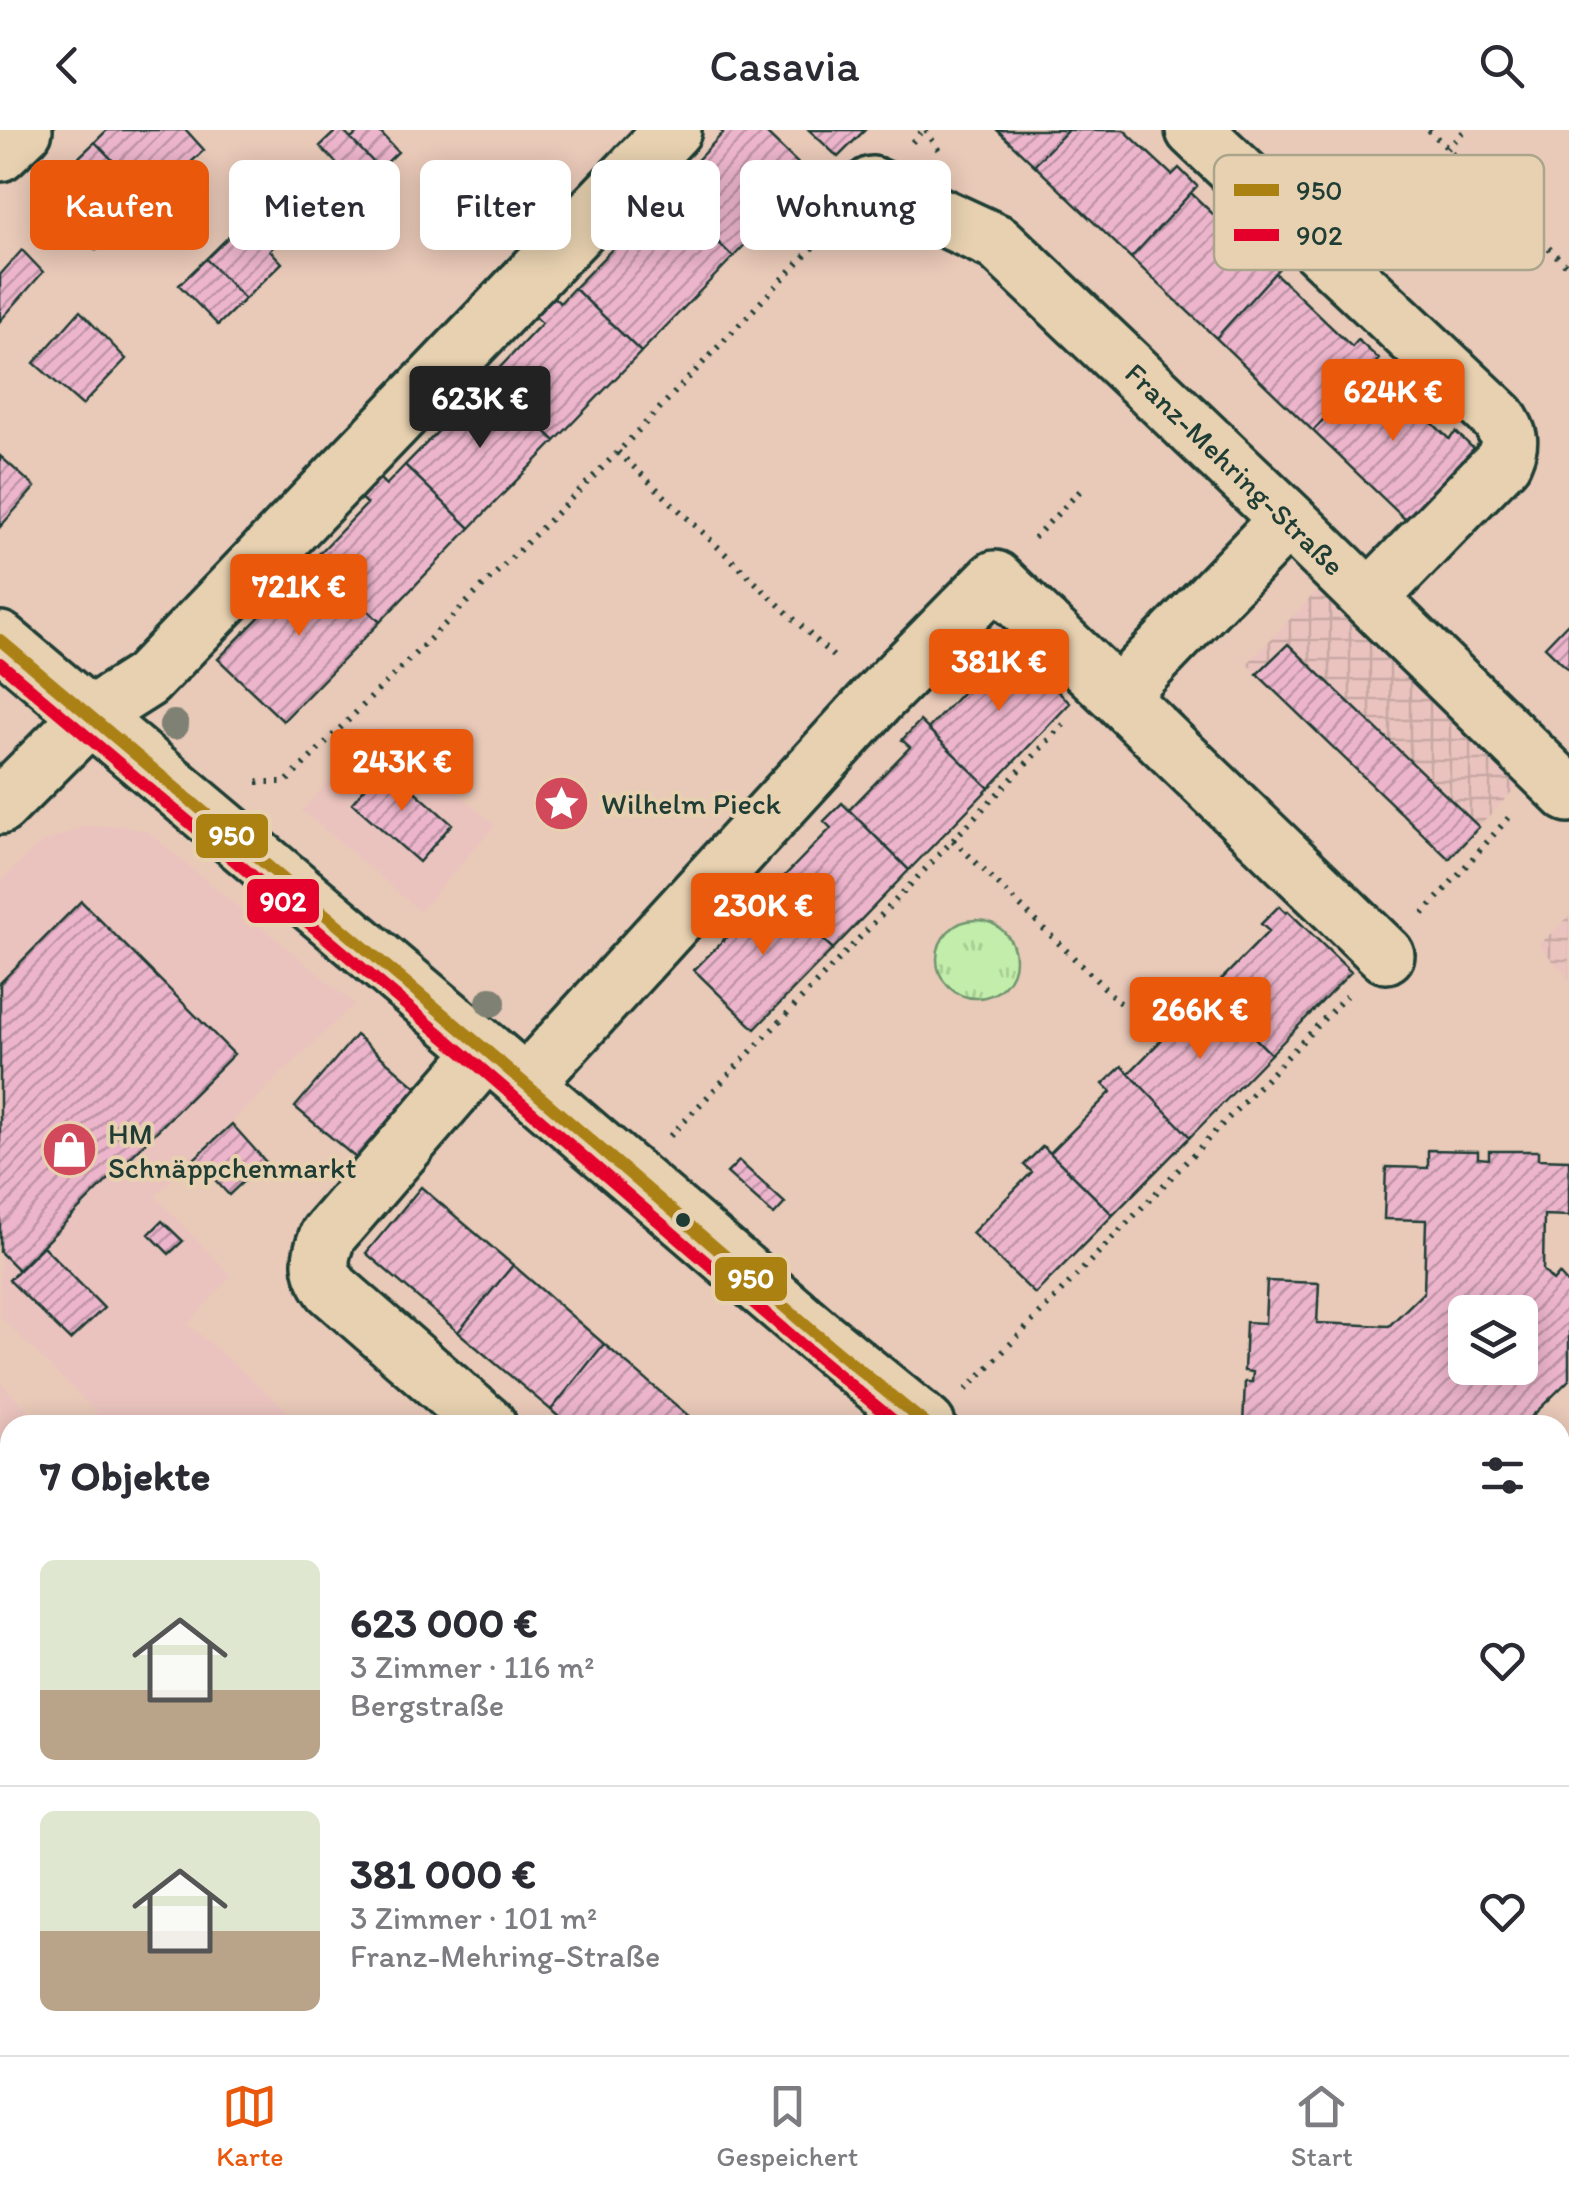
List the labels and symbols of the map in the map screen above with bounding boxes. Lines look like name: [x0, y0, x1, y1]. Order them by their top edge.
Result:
legend: [1214, 155, 1544, 270]
text: 950: [1296, 173, 1343, 207]
text: 902: [1296, 218, 1343, 252]
street label: Franz-Mehring-Straße: [1118, 355, 1352, 583]
pin: 624K €: [1312, 359, 1474, 444]
pin: 623K €: [399, 366, 561, 451]
pin: 721K €: [218, 554, 380, 639]
pin: 381K €: [918, 629, 1080, 714]
pin: 243K €: [321, 729, 483, 814]
place icon: Wilhelm Pieck: [532, 773, 592, 833]
place label: Wilhelm Pieck: [601, 785, 782, 822]
line badge: 950: [194, 812, 270, 860]
text: 950: [209, 818, 255, 852]
pin: 230K €: [682, 873, 844, 958]
line badge: 902: [245, 877, 321, 925]
text: 902: [260, 884, 307, 918]
pin: 266K €: [1119, 977, 1281, 1062]
place label: HM Schnäppchenmarkt: [108, 1115, 357, 1186]
shop icon: HM Schnäppchenmarkt: [39, 1120, 99, 1180]
unlabelled marker: [673, 1210, 693, 1230]
line badge: 950: [713, 1255, 789, 1303]
text: 950: [728, 1261, 774, 1295]

